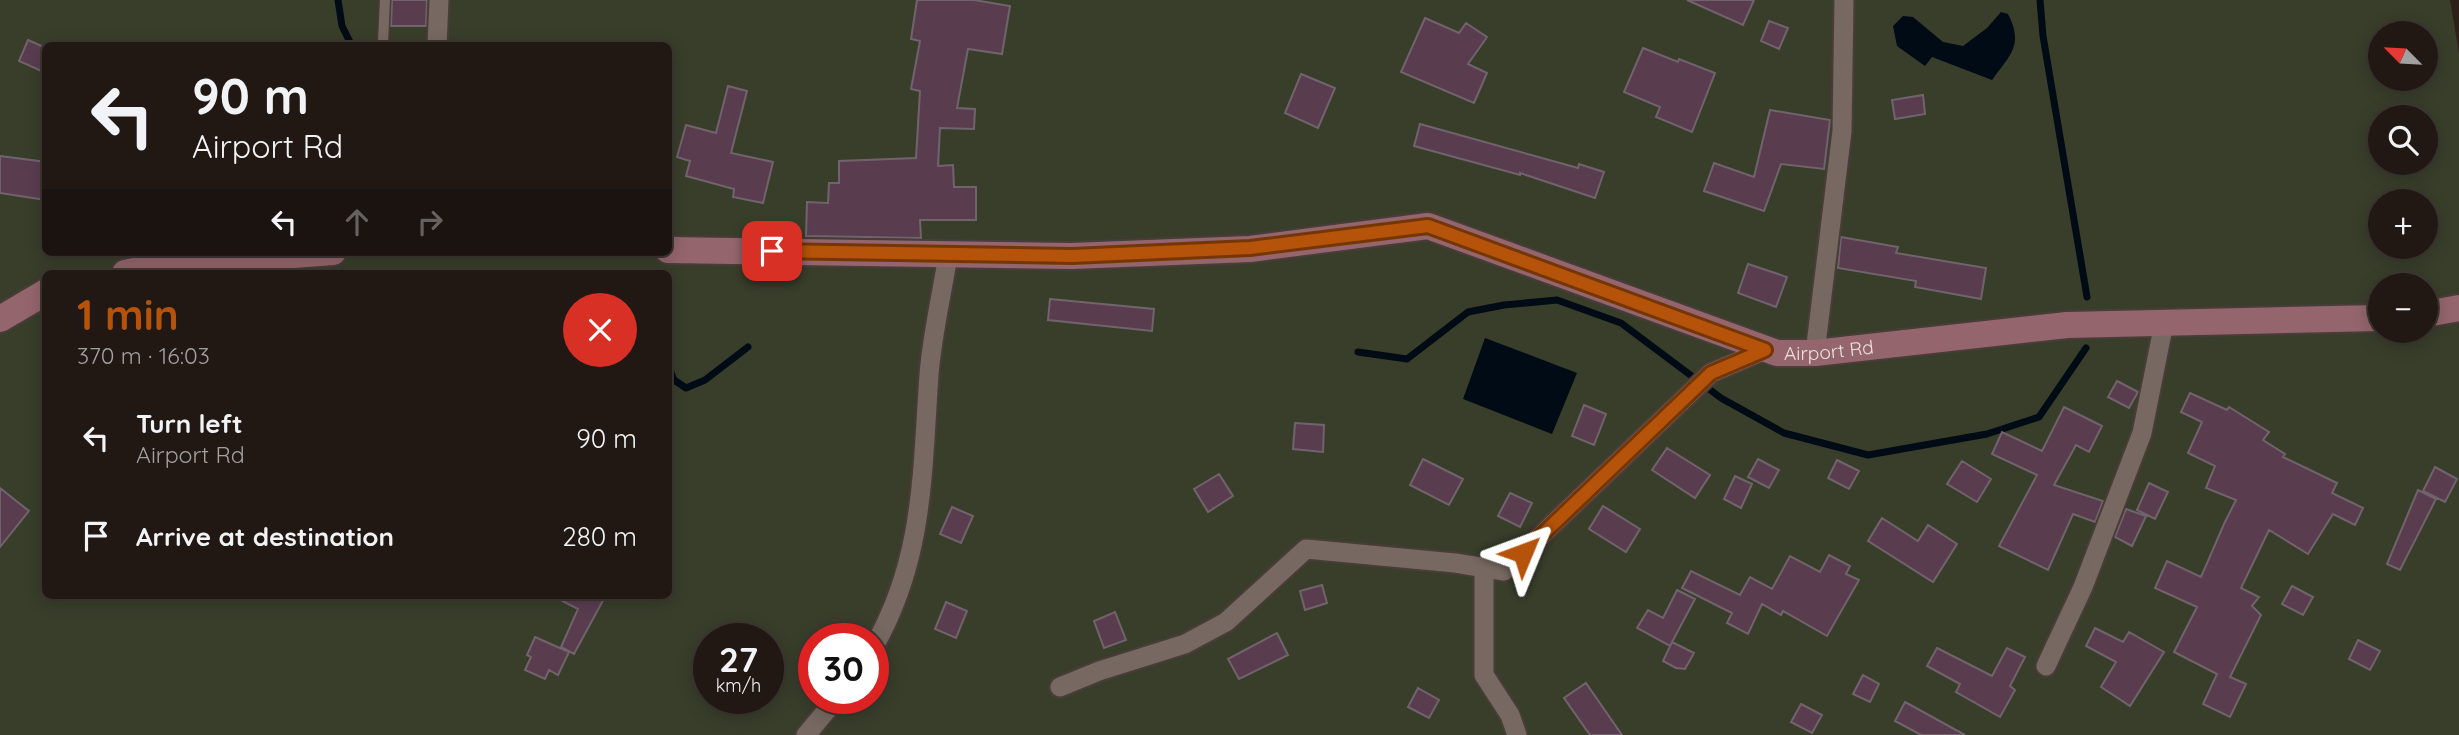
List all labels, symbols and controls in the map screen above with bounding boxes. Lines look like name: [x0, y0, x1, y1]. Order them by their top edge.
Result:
north arrow: [2368, 21, 2438, 91]
map controls: [2368, 21, 2438, 343]
text: 90 m: [192, 65, 309, 126]
icon: left: [77, 70, 168, 161]
button: search: [2368, 105, 2438, 175]
text: Airport Rd: [192, 126, 343, 166]
button: +: [2368, 189, 2438, 259]
icon: left: [265, 203, 303, 241]
icon: ahead: [338, 203, 376, 241]
icon: right: [411, 203, 449, 241]
pin: [742, 221, 802, 281]
icon: arrive: [753, 232, 791, 270]
button: −: [2368, 273, 2438, 343]
text: 1 min: [77, 288, 179, 341]
button: close: [563, 293, 637, 367]
street label: Airport Rd: [1784, 335, 1875, 365]
text: 370 m · 16:03: [77, 341, 210, 370]
text: Turn left: [136, 407, 243, 440]
icon: left: [77, 419, 115, 457]
text: 90 m: [576, 422, 637, 455]
text: Airport Rd: [136, 440, 245, 469]
position arrow: [1486, 516, 1560, 590]
icon: arrive: [77, 517, 115, 555]
text: Arrive at destination: [136, 520, 394, 553]
text: 280 m: [562, 520, 637, 553]
speed limit sign: 30: [798, 623, 889, 714]
text: 27: [719, 637, 758, 681]
text: km/h: [716, 674, 761, 697]

